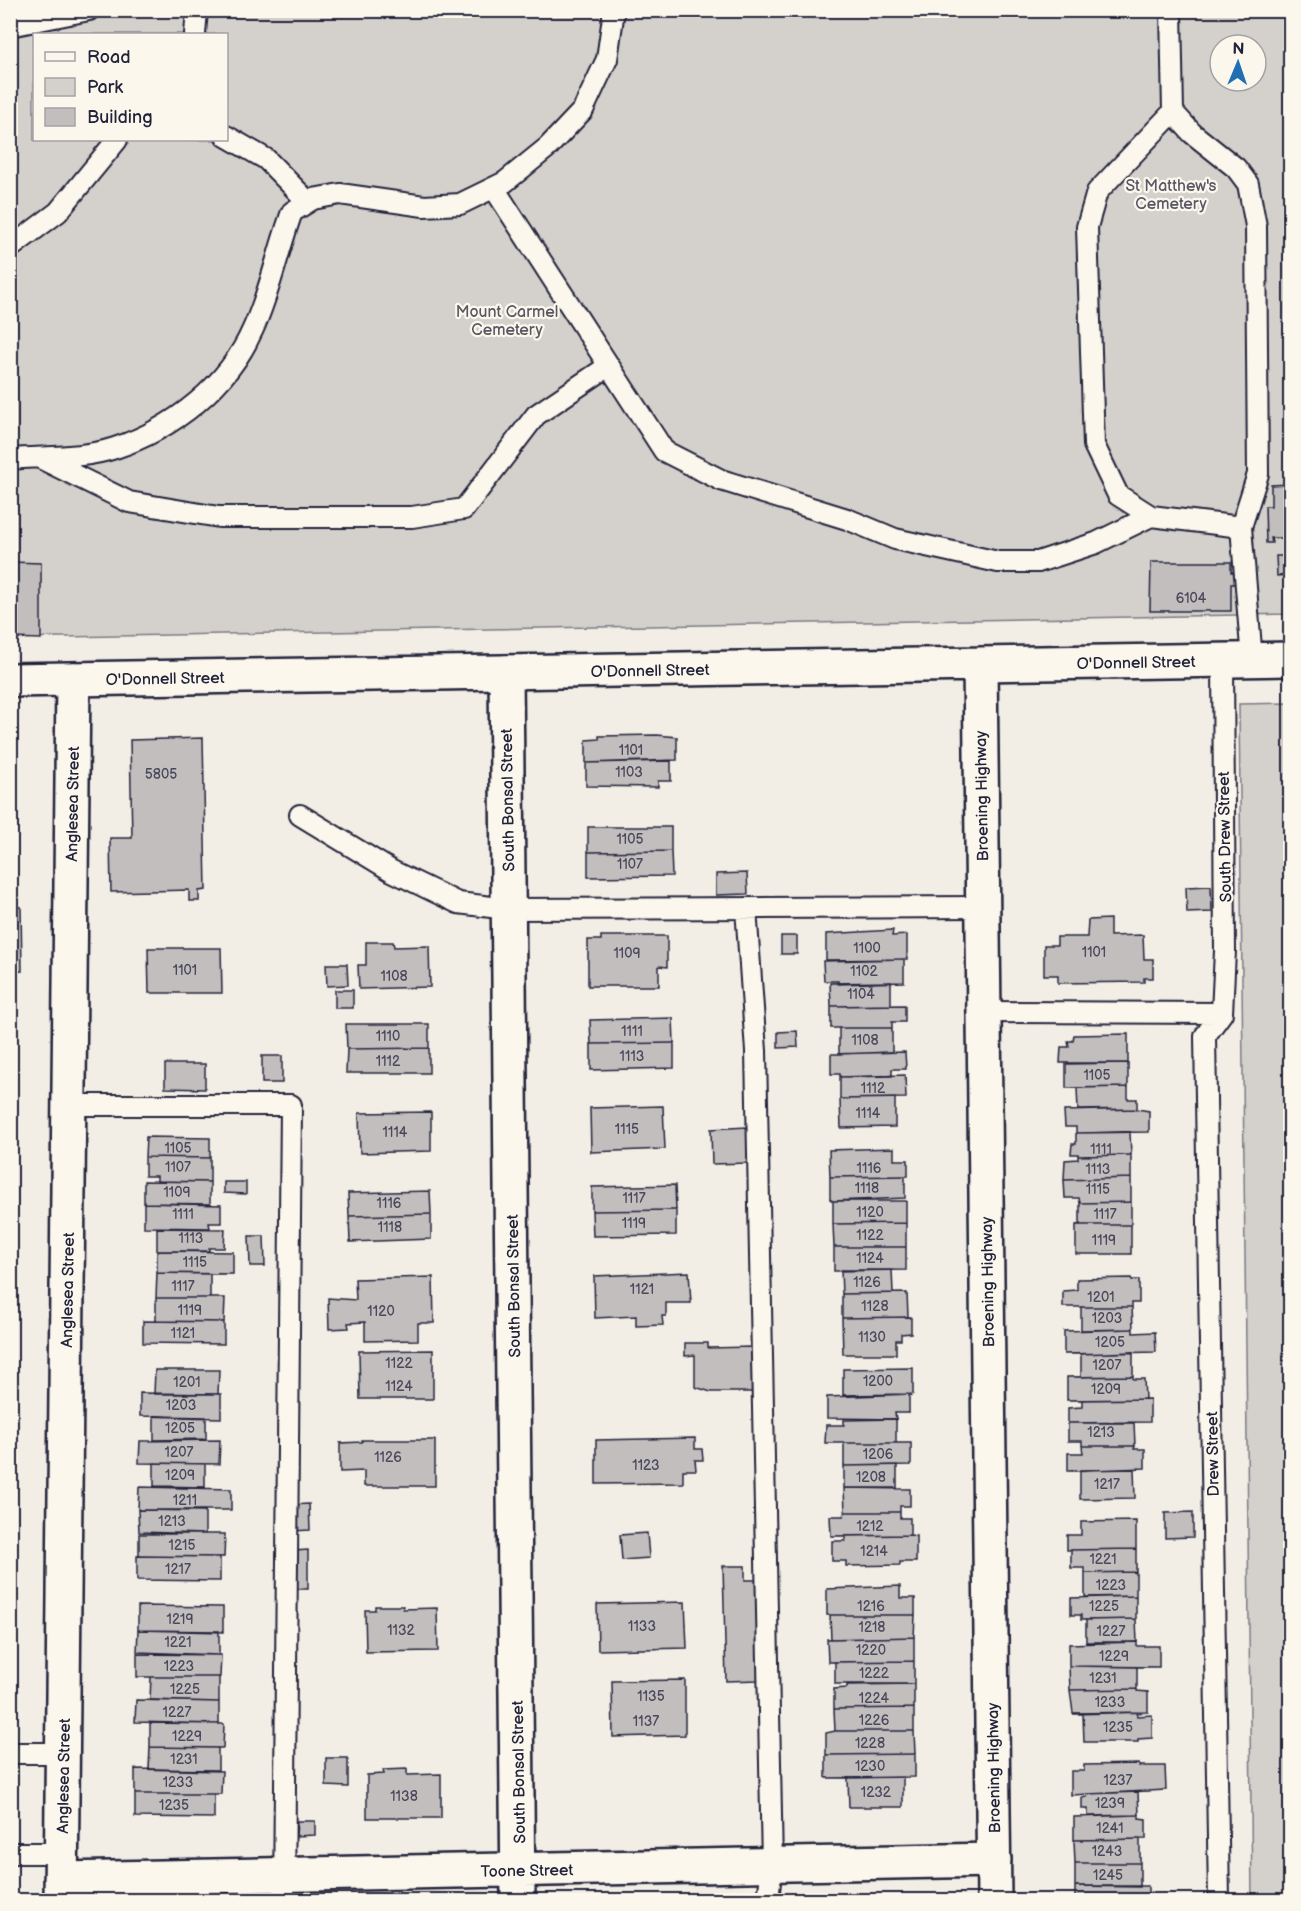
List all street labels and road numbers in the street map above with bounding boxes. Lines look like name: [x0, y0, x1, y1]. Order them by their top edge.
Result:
street label: O'Donnell Street: [1076, 653, 1196, 674]
street label: O'Donnell Street: [590, 661, 710, 682]
street label: O'Donnell Street: [105, 669, 225, 690]
street label: South Bonsal Street: [498, 728, 519, 872]
street label: Broening Highway: [972, 730, 993, 861]
street label: Anglesea Street: [63, 746, 84, 862]
street label: South Drew Street: [1215, 771, 1236, 903]
street label: South Bonsal Street: [504, 1214, 525, 1358]
street label: Broening Highway: [978, 1216, 999, 1347]
street label: Anglesea Street: [58, 1232, 79, 1348]
street label: Drew Street: [1203, 1411, 1224, 1497]
street label: South Bonsal Street: [509, 1700, 530, 1844]
street label: Broening Highway: [984, 1702, 1005, 1833]
street label: Anglesea Street: [54, 1718, 75, 1834]
street label: Toone Street: [481, 1861, 574, 1882]

